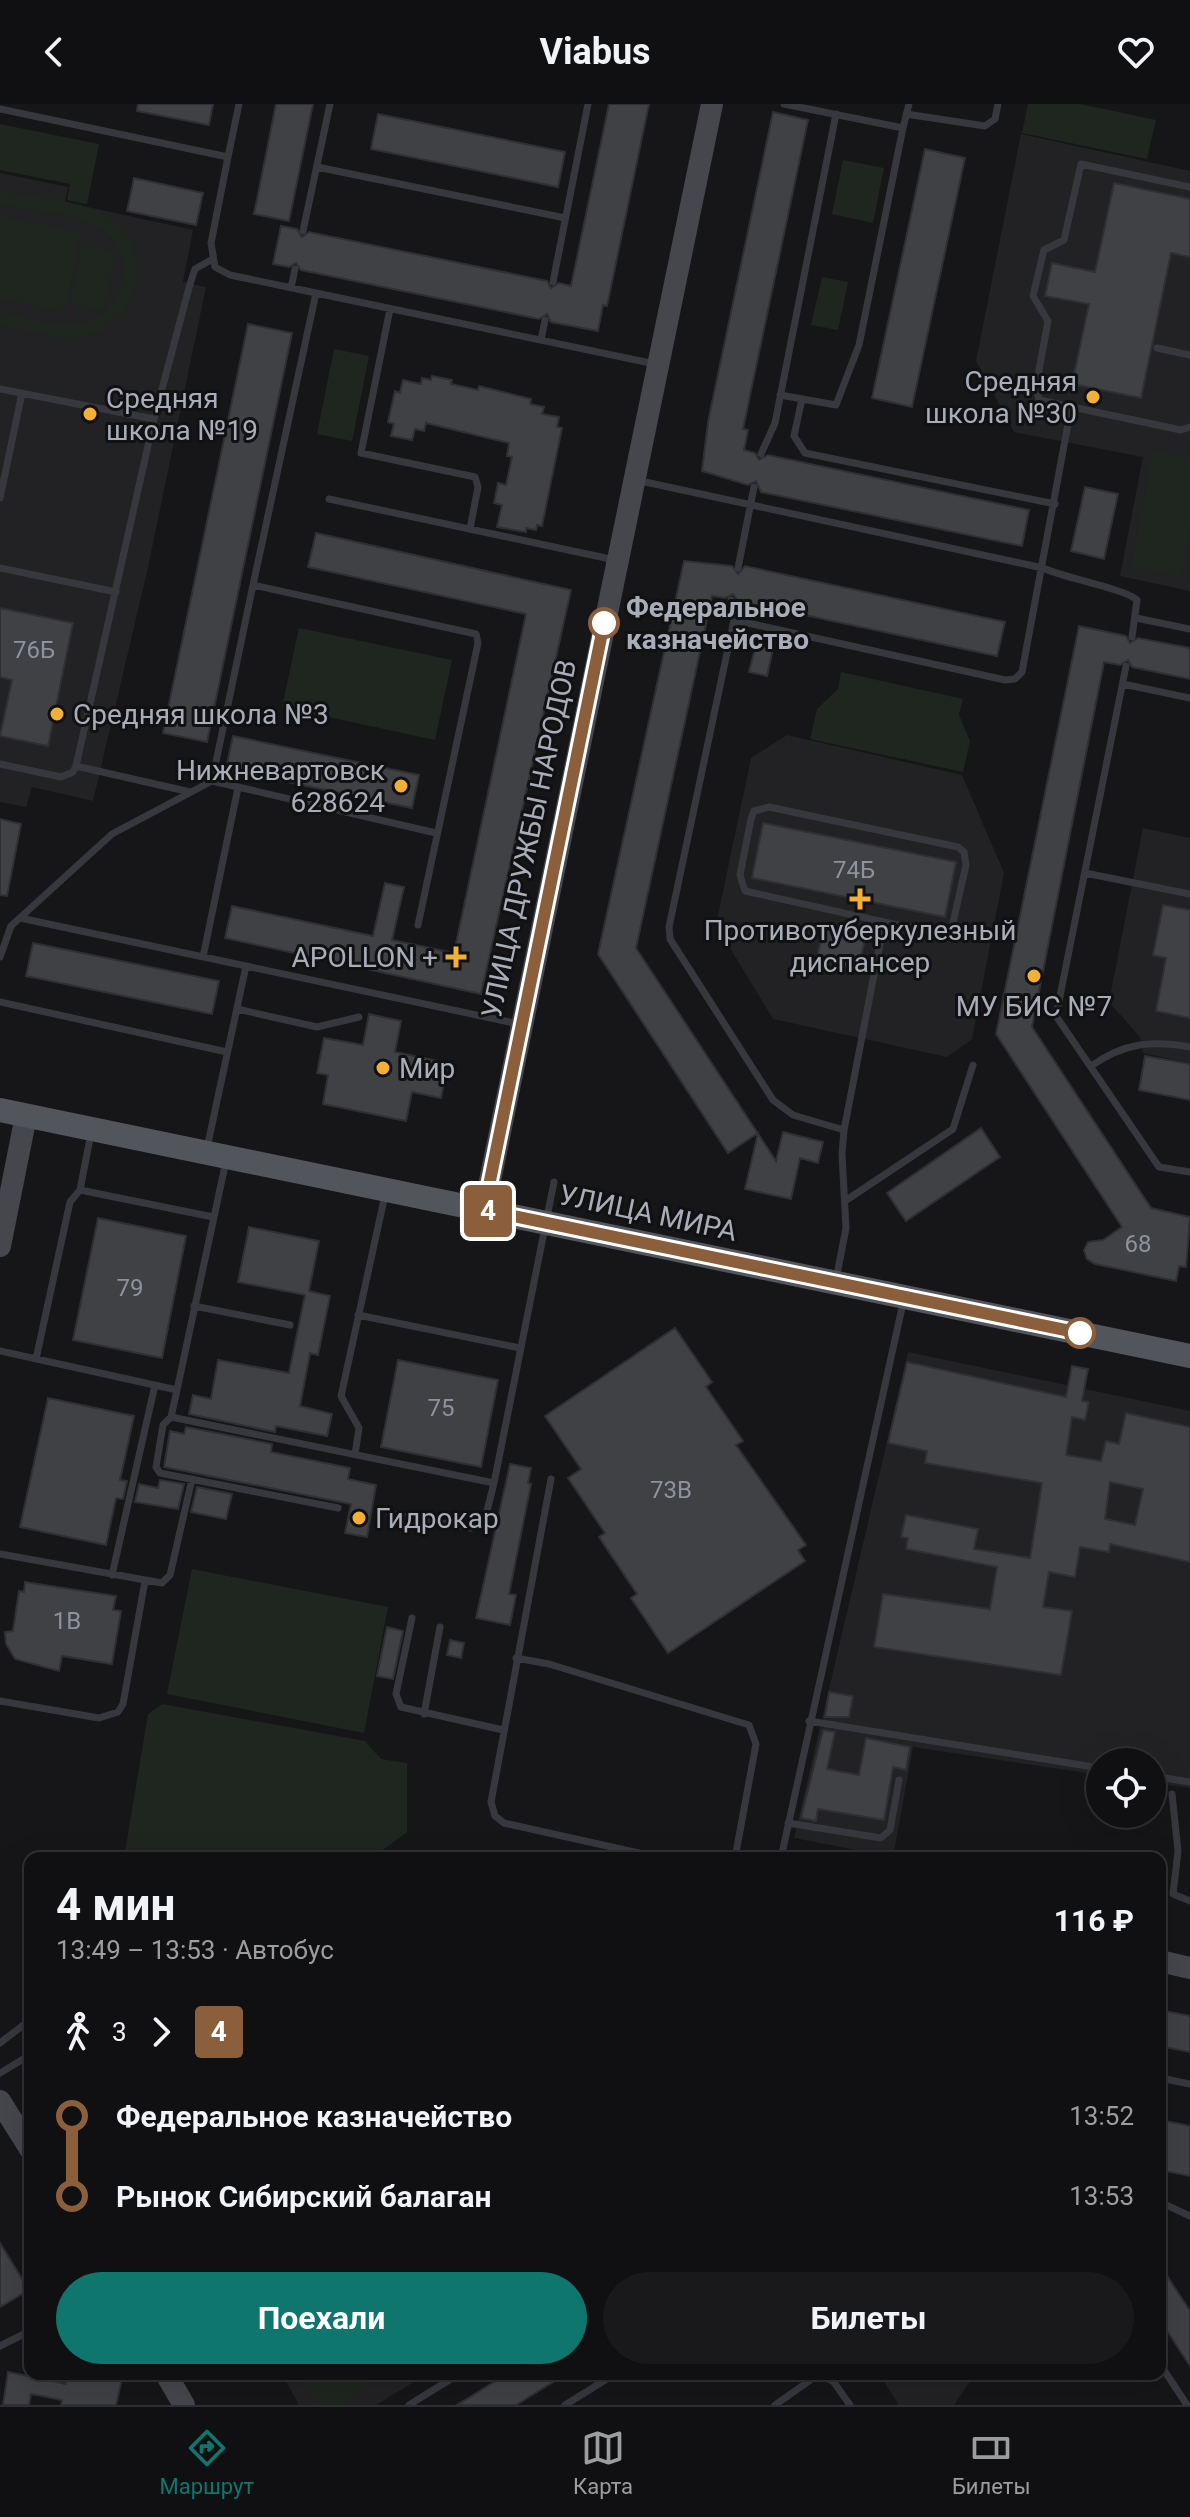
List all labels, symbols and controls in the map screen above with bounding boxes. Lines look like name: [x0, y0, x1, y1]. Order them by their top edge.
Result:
icon: back: [32, 30, 76, 74]
icon: heart: [1114, 30, 1158, 74]
text: Viabus: [539, 31, 651, 73]
place label: Средняя школа №30: [925, 365, 1077, 430]
place label: Средняя школа №19: [106, 382, 258, 447]
marker: Средняя школа №30: [1084, 388, 1102, 406]
marker: Средняя школа №19: [81, 405, 99, 423]
place label: Федеральное казначейство: [626, 591, 809, 656]
marker: Федеральное казначейство: [589, 608, 619, 638]
house number: 76Б: [13, 636, 55, 664]
street label: УЛИЦА ДРУЖБЫ НАРОДОВ: [475, 657, 583, 1021]
place label: Средняя школа №3: [73, 698, 329, 731]
marker: Средняя школа №3: [48, 705, 66, 723]
place label: Нижневартовск 628624: [176, 754, 385, 819]
marker: Нижневартовск 628624: [392, 777, 410, 795]
house number: 74Б: [833, 856, 875, 884]
marker: Противотуберкулезный диспансер: [849, 888, 871, 910]
place label: Противотуберкулезный диспансер: [704, 914, 1016, 979]
place label: APOLLON +: [291, 941, 438, 974]
marker: APOLLON +: [445, 946, 467, 968]
marker: МУ БИС №7: [1025, 967, 1043, 985]
place label: МУ БИС №7: [956, 990, 1112, 1023]
place label: Мир: [399, 1052, 455, 1085]
marker: Мир: [374, 1059, 392, 1077]
street label: УЛИЦА МИРА: [556, 1178, 740, 1248]
line badge: 4: [462, 1185, 514, 1237]
text: 4: [480, 1194, 496, 1227]
house number: 68: [1125, 1230, 1151, 1258]
house number: 79: [117, 1274, 143, 1302]
unlabelled marker: [1065, 1318, 1095, 1348]
house number: 75: [428, 1394, 454, 1422]
house number: 73В: [650, 1476, 692, 1504]
place label: Гидрокар: [375, 1502, 499, 1535]
marker: Гидрокар: [350, 1509, 368, 1527]
house number: 1В: [53, 1607, 81, 1635]
map controls: [1086, 1748, 1166, 1828]
button: locate: [1086, 1748, 1166, 1828]
text: 4 мин: [56, 1879, 175, 1931]
text: 116 ₽: [1054, 1903, 1134, 1938]
text: 13:49 – 13:53 · Автобус: [56, 1935, 334, 1965]
icon: walk: [56, 2010, 100, 2054]
icon: forward: [139, 2010, 183, 2054]
text: 4: [211, 2015, 227, 2048]
text: 3: [112, 2017, 127, 2047]
text: Федеральное казначейство: [116, 2099, 512, 2134]
text: 13:52: [1069, 2101, 1134, 2131]
text: Рынок Сибирский балаган: [116, 2179, 492, 2214]
text: 13:53: [1069, 2181, 1134, 2211]
button: Поехали: [56, 2272, 587, 2364]
button: Билеты: [603, 2272, 1134, 2364]
tab: Маршрут: [159, 2426, 254, 2499]
tab: Карта: [573, 2426, 633, 2499]
tab: Билеты: [952, 2426, 1031, 2499]

